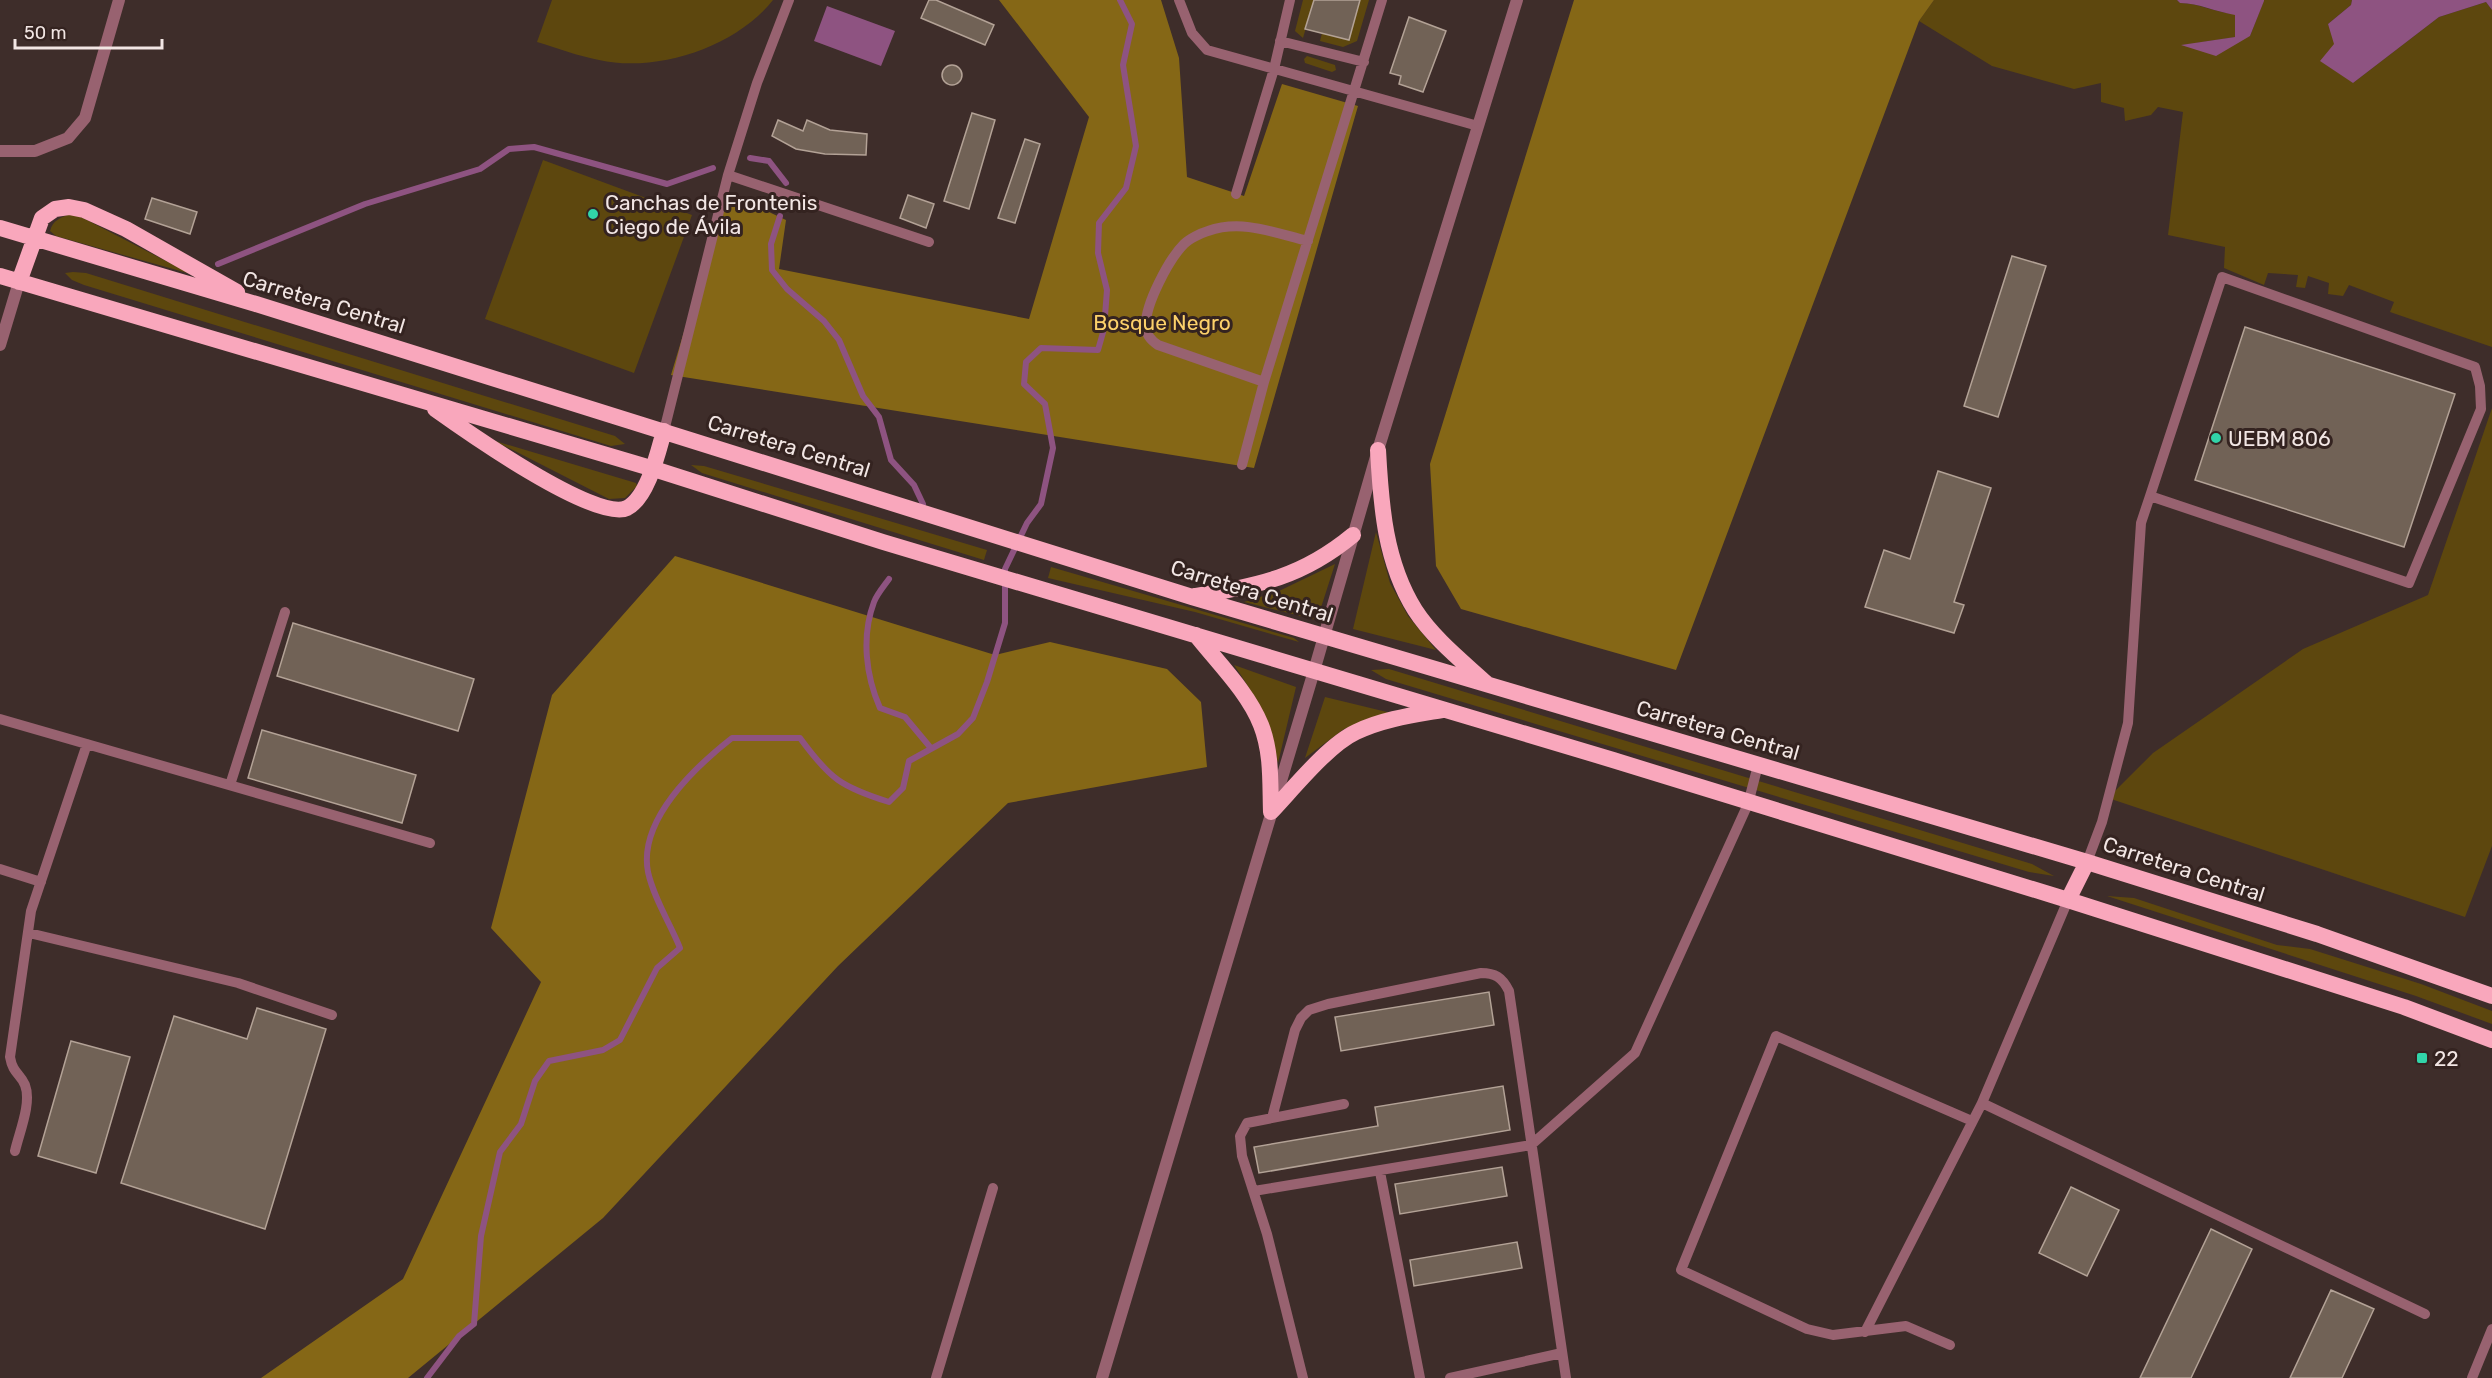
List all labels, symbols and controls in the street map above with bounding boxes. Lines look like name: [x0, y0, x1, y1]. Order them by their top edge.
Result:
scale bar: [15, 12, 162, 50]
text: 50 m: [24, 22, 67, 44]
place label: Canchas de Frontenis Ciego de Ávila: [605, 190, 817, 239]
marker: Canchas de Frontenis Ciego de Ávila: [586, 207, 600, 221]
street label: Carretera Central: [240, 265, 408, 339]
park label: Bosque Negro: [1093, 310, 1231, 335]
street label: Carretera Central: [705, 409, 873, 483]
place label: UEBM 806: [2228, 426, 2331, 451]
marker: UEBM 806: [2209, 431, 2223, 445]
street label: Carretera Central: [1168, 554, 1336, 628]
street label: Carretera Central: [1634, 695, 1802, 765]
street label: Carretera Central: [2100, 831, 2268, 907]
place label: 22: [2434, 1046, 2459, 1071]
marker: 22: [2415, 1051, 2429, 1065]

